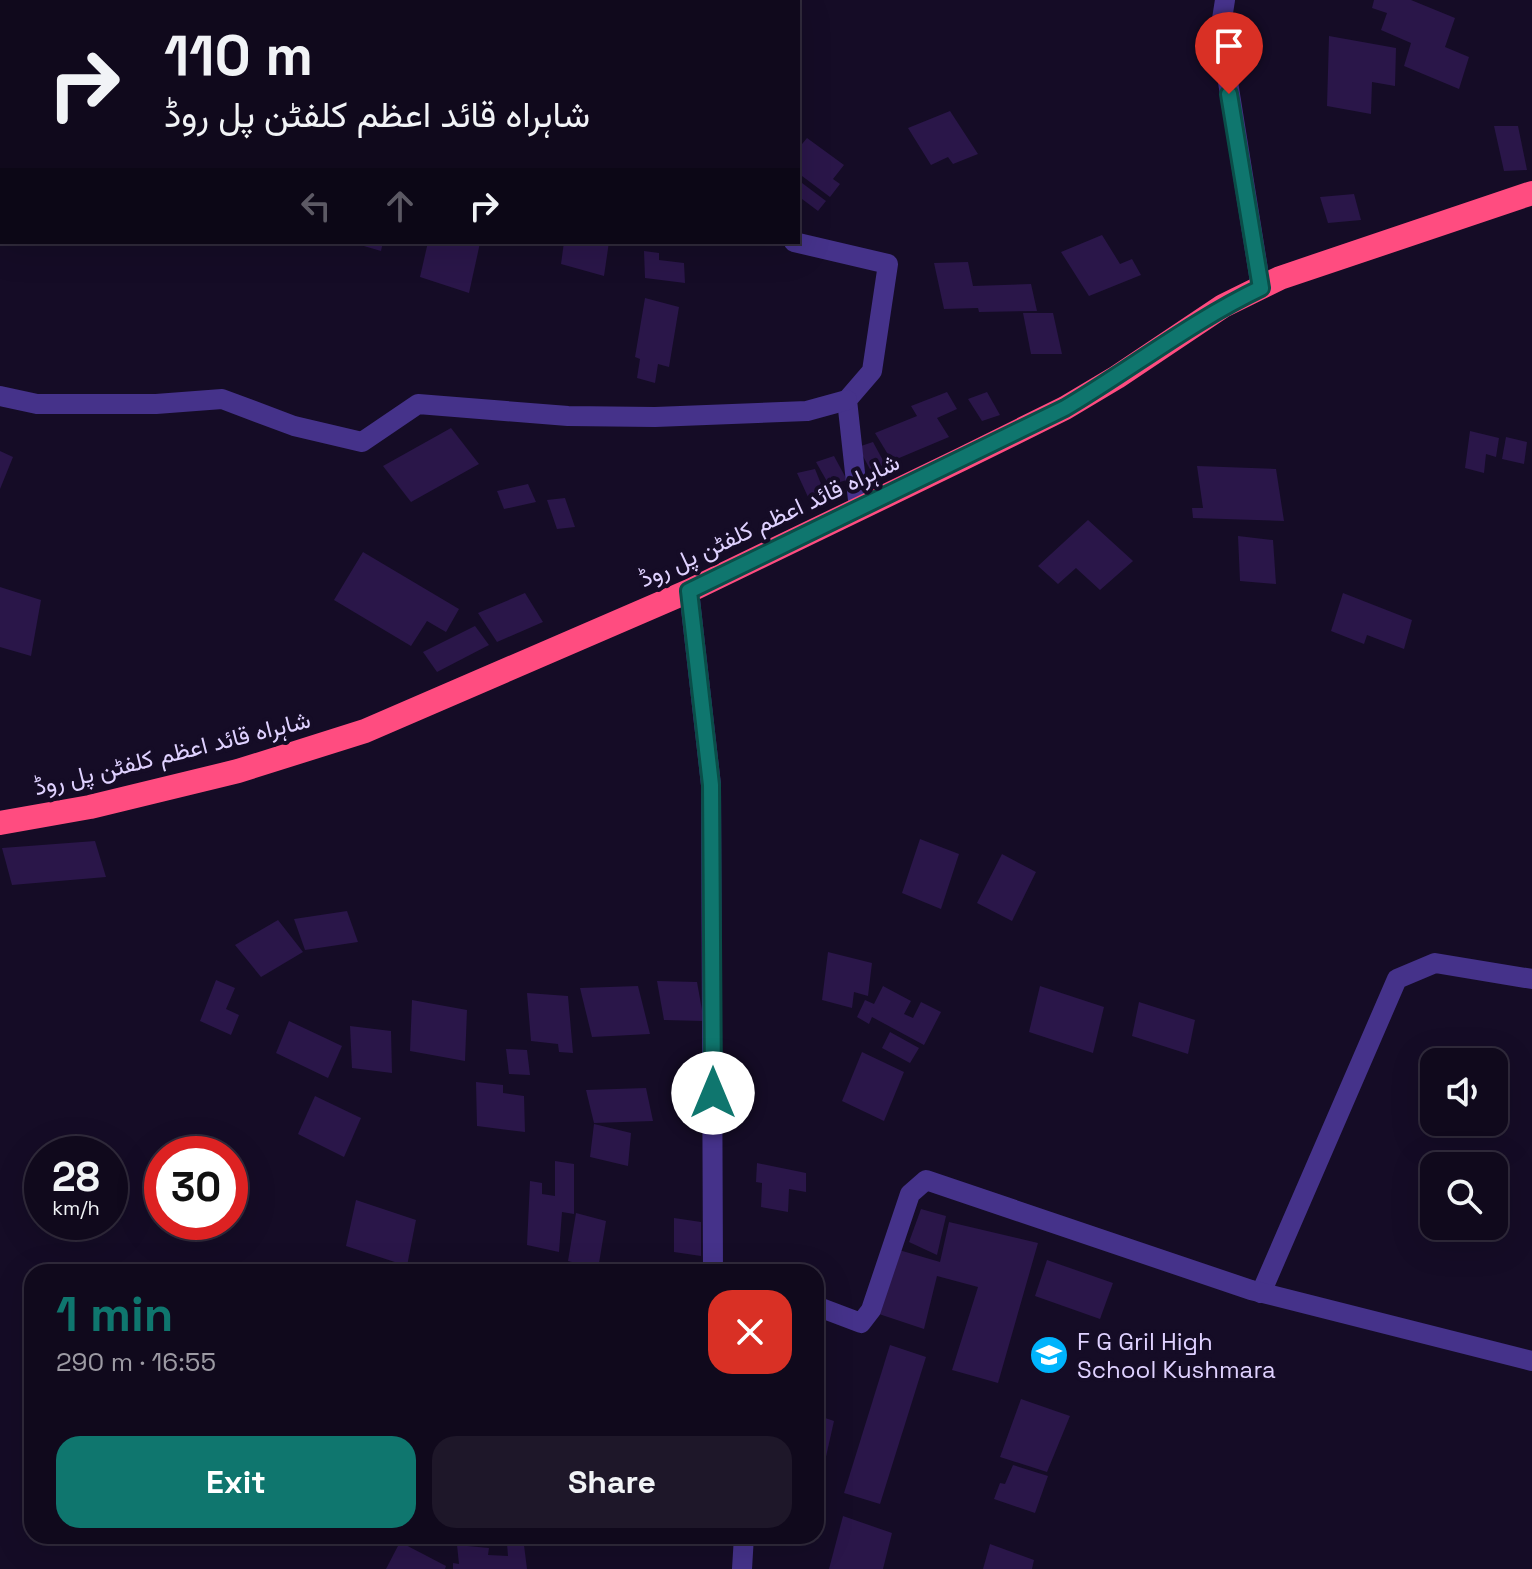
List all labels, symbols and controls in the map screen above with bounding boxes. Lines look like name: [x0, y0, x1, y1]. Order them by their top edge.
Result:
pin: [1195, 12, 1263, 94]
text: 110 m: [164, 20, 313, 91]
icon: arrive: [1207, 24, 1251, 68]
icon: right: [32, 32, 136, 136]
text: شاہراہ قائد اعظم کلفٹن پل روڈ: [164, 92, 590, 138]
icon: left: [294, 184, 338, 228]
icon: ahead: [378, 184, 422, 228]
icon: right: [462, 184, 506, 228]
street label: شاہراہ قائد اعظم کلفٹن پل روڈ: [634, 446, 905, 595]
street label: شاہراہ قائد اعظم کلفٹن پل روڈ: [30, 704, 314, 803]
map controls: [1420, 1048, 1508, 1240]
button: sound: [1420, 1048, 1508, 1136]
position arrow: [671, 1051, 755, 1135]
speed limit sign: 30: [144, 1136, 248, 1240]
text: 28: [52, 1152, 100, 1203]
button: search: [1420, 1152, 1508, 1240]
text: km/h: [52, 1195, 100, 1221]
text: 1 min: [56, 1284, 173, 1345]
button: close: [708, 1290, 792, 1374]
place label: F G Gril High School Kushmara: [1077, 1326, 1276, 1385]
school or university icon: F G Gril High School Kushmara: [1028, 1334, 1070, 1376]
text: 290 m · 16:55: [56, 1345, 216, 1379]
button: Exit: [56, 1436, 416, 1528]
button: Share: [432, 1436, 792, 1528]

